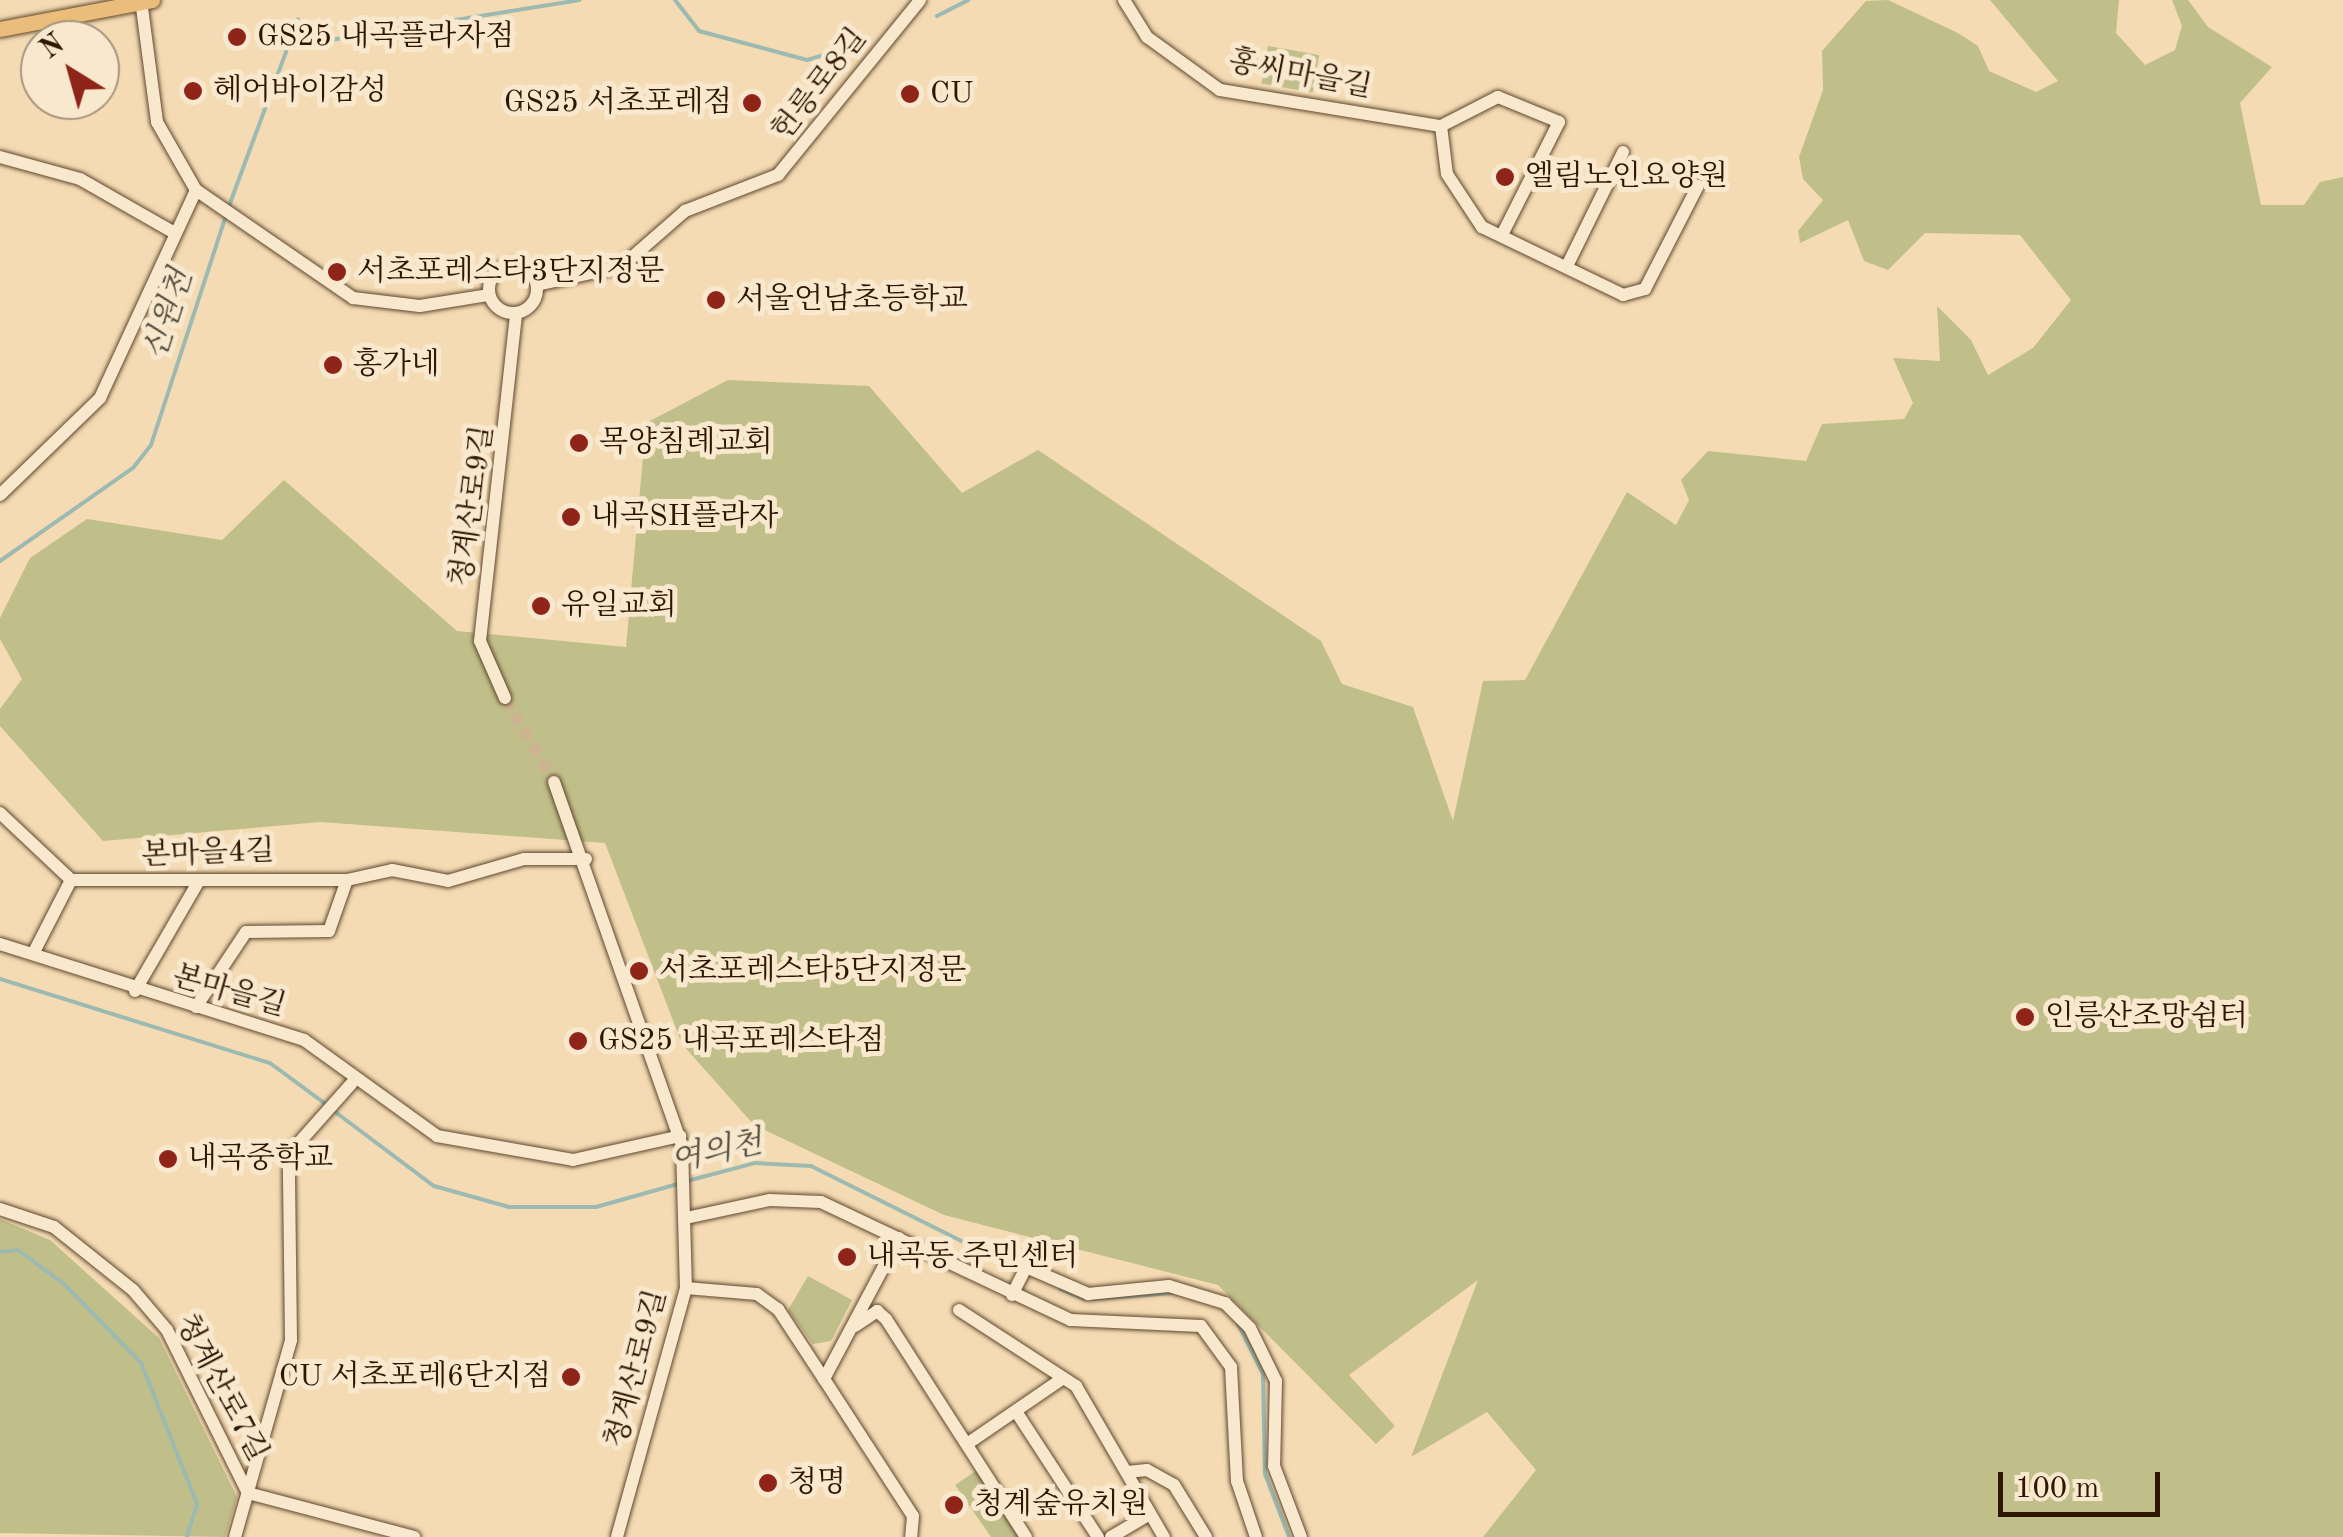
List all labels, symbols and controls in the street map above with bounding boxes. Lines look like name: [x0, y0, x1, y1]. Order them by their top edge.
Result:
place label: GS25 내곡플라자점: [257, 19, 514, 55]
north arrow: [20, 20, 120, 120]
street label: 헌릉로8길: [765, 21, 875, 149]
marker: GS25 내곡플라자점: [226, 26, 248, 48]
text: N: [36, 30, 70, 65]
street label: 홍씨마을길: [1225, 44, 1375, 106]
place label: 헤어바이감성: [213, 73, 387, 109]
place label: CU: [930, 76, 973, 112]
marker: 헤어바이감성: [182, 80, 204, 102]
marker: CU: [899, 83, 921, 105]
place label: GS25 서초포레점: [504, 85, 732, 121]
marker: GS25 서초포레점: [741, 92, 763, 114]
place label: 엘림노인요양원: [1525, 159, 1728, 195]
marker: 엘림노인요양원: [1494, 166, 1516, 188]
place label: 서초포레스타3단지정문: [357, 254, 664, 290]
marker: 서초포레스타3단지정문: [326, 261, 348, 283]
water label: 신원천: [137, 265, 203, 365]
place label: 서울언남초등학교: [736, 282, 968, 318]
marker: 서울언남초등학교: [705, 289, 727, 311]
place label: 홍가네: [353, 347, 440, 383]
marker: 홍가네: [322, 354, 344, 376]
street label: 청계산로9길: [444, 423, 502, 589]
place label: 목양침례교회: [599, 425, 773, 461]
marker: 목양침례교회: [568, 432, 590, 454]
place label: 내곡SH플라자: [591, 499, 778, 535]
marker: 내곡SH플라자: [560, 506, 582, 528]
place label: 유일교회: [561, 588, 677, 624]
marker: 유일교회: [530, 595, 552, 617]
street label: 본마을4길: [141, 834, 275, 874]
place label: 서초포레스타5단지정문: [659, 953, 966, 989]
street label: 본마을길: [168, 959, 290, 1025]
marker: 서초포레스타5단지정문: [628, 960, 650, 982]
place label: 인릉산조망쉼터: [2045, 999, 2248, 1035]
marker: 인릉산조망쉼터: [2014, 1006, 2036, 1028]
place label: GS25 내곡포레스타점: [598, 1023, 884, 1059]
marker: GS25 내곡포레스타점: [567, 1030, 589, 1052]
water label: 여의천: [668, 1125, 766, 1181]
place label: 내곡중학교: [188, 1141, 333, 1177]
marker: 내곡중학교: [157, 1148, 179, 1170]
place label: 내곡동 주민센터: [867, 1239, 1078, 1275]
marker: 내곡동 주민센터: [836, 1246, 858, 1268]
street label: 청계산로9길: [599, 1286, 675, 1452]
street label: 청계산로7길: [167, 1308, 275, 1468]
place label: CU 서초포레6단지점: [279, 1359, 551, 1395]
marker: CU 서초포레6단지점: [560, 1366, 582, 1388]
scale bar: [2003, 1452, 2166, 1514]
place label: 청명: [788, 1465, 846, 1501]
marker: 청명: [757, 1472, 779, 1494]
text: 100 m: [2015, 1474, 2099, 1504]
place label: 청계숲유치원: [974, 1487, 1148, 1523]
marker: 청계숲유치원: [943, 1494, 965, 1516]

